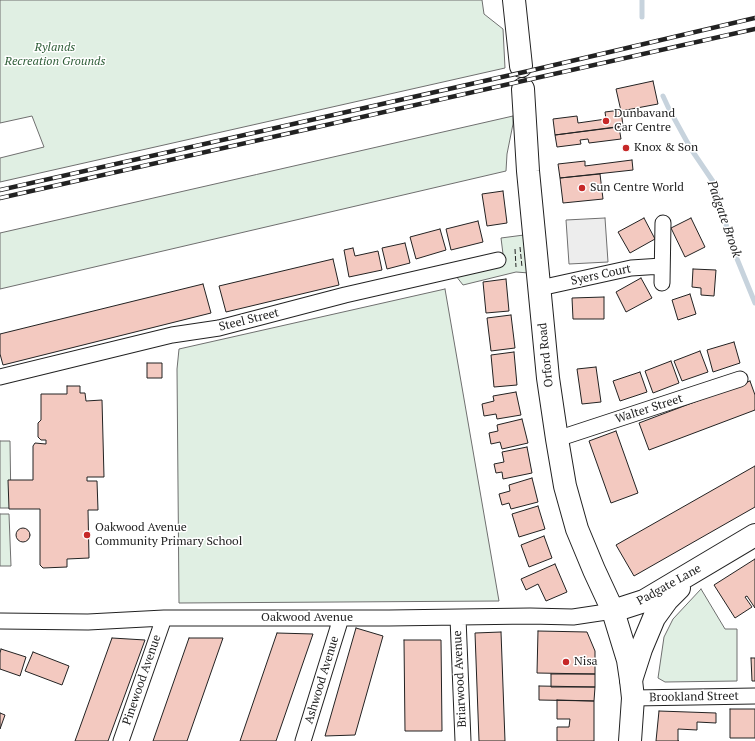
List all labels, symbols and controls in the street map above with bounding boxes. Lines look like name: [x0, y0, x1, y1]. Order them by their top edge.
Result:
park label: Rylands Recreation Grounds: [5, 41, 105, 69]
place label: Dunbavand Car Centre: [614, 107, 675, 135]
marker: Dunbavand Car Centre: [601, 116, 611, 126]
place label: Knox & Son: [634, 141, 698, 155]
marker: Knox & Son: [621, 143, 631, 153]
water label: Padgate Brook: [704, 178, 744, 260]
place label: Sun Centre World: [590, 181, 684, 195]
marker: Sun Centre World: [577, 183, 587, 193]
street label: Syers Court: [570, 262, 632, 288]
street label: Steel Street: [217, 306, 281, 334]
street label: Orford Road: [535, 322, 557, 388]
street label: Walter Street: [613, 391, 685, 427]
place label: Oakwood Avenue Community Primary School: [95, 521, 242, 549]
marker: Oakwood Avenue Community Primary School: [82, 530, 92, 540]
street label: Padgate Lane: [634, 561, 704, 609]
street label: Oakwood Avenue: [261, 611, 353, 625]
street label: Briarwood Avenue: [450, 630, 470, 728]
street label: Pinewood Avenue: [120, 633, 164, 727]
street label: Ashwood Avenue: [302, 634, 342, 726]
place label: Nisa: [574, 655, 598, 669]
marker: Nisa: [561, 657, 571, 667]
street label: Brookland Street: [649, 689, 739, 705]

